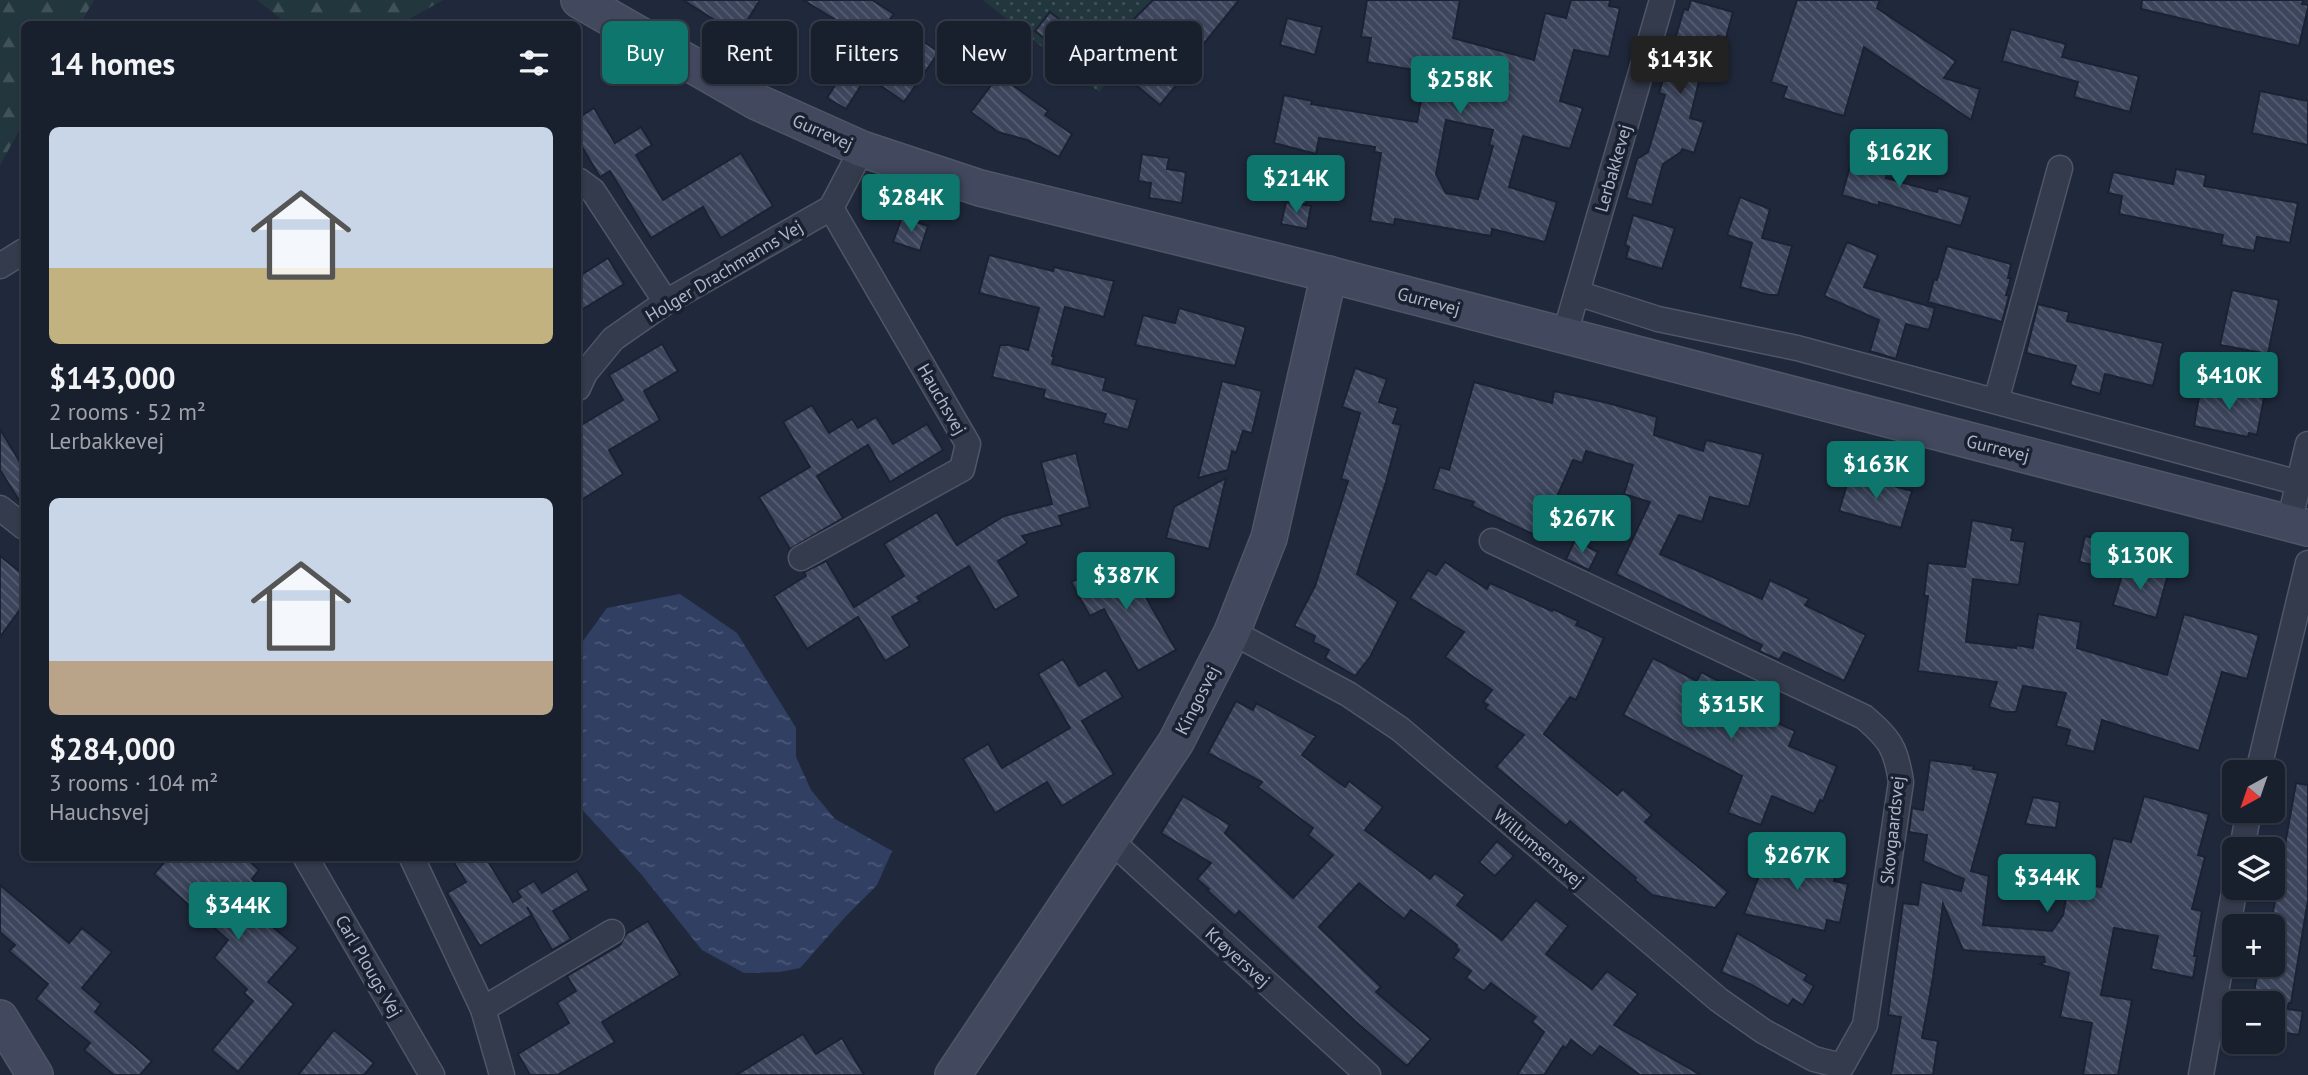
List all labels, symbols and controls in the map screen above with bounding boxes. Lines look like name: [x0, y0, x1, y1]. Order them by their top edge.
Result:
chip: Buy: [602, 21, 688, 84]
chip: Rent: [702, 21, 797, 84]
chip: Filters: [811, 21, 923, 84]
chip: New: [937, 21, 1031, 84]
chip: Apartment: [1045, 21, 1202, 84]
pin: $143K: [1631, 36, 1729, 96]
text: 14 homes: [49, 44, 175, 83]
icon: filters: [515, 44, 553, 82]
text: $143K: [1647, 44, 1713, 73]
pin: $258K: [1411, 57, 1509, 116]
text: $258K: [1427, 64, 1493, 93]
street label: Gurrevej: [789, 108, 857, 156]
street label: Lerbakkevej: [1589, 121, 1637, 215]
pin: $162K: [1850, 130, 1948, 189]
text: $162K: [1866, 137, 1932, 166]
pin: $214K: [1247, 156, 1345, 215]
text: $214K: [1263, 163, 1329, 192]
icon: home: [238, 172, 364, 298]
pin: $284K: [862, 174, 960, 234]
text: $284K: [878, 182, 944, 211]
street label: Holger Drachmanns Vej: [641, 215, 807, 327]
street label: Gurrevej: [1395, 282, 1463, 320]
pin: $410K: [2180, 352, 2278, 412]
text: $143,000: [49, 358, 176, 397]
street label: Hauchsvej: [912, 359, 972, 439]
text: $410K: [2196, 360, 2262, 389]
text: 2 rooms · 52 m²: [49, 397, 206, 426]
text: Lerbakkevej: [49, 426, 164, 455]
street label: Gurrevej: [1964, 429, 2032, 467]
pin: $163K: [1827, 442, 1925, 501]
text: $163K: [1843, 449, 1909, 478]
pin: $267K: [1533, 496, 1631, 555]
text: $267K: [1549, 503, 1615, 532]
pin: $130K: [2091, 532, 2189, 592]
text: $130K: [2107, 540, 2173, 569]
icon: home: [238, 543, 364, 669]
pin: $387K: [1077, 552, 1175, 612]
text: $387K: [1093, 560, 1159, 589]
street label: Kingosvej: [1170, 661, 1224, 739]
pin: $315K: [1682, 682, 1780, 741]
text: $315K: [1698, 689, 1764, 718]
text: $284,000: [49, 729, 176, 768]
north arrow: [2222, 760, 2286, 822]
map controls: [2222, 760, 2285, 1054]
text: 3 rooms · 104 m²: [49, 768, 218, 797]
street label: Skovgaardsvej: [1875, 774, 1909, 886]
text: Hauchsvej: [49, 797, 150, 826]
street label: Willumsensvej: [1489, 803, 1589, 893]
pin: $267K: [1748, 832, 1846, 892]
button: layers: [2222, 837, 2285, 900]
text: $267K: [1764, 840, 1830, 869]
pin: $344K: [1998, 855, 2096, 914]
text: $344K: [2014, 862, 2080, 891]
pin: $344K: [189, 883, 287, 942]
text: $344K: [205, 890, 271, 919]
street label: Carl Plougs Vej: [330, 911, 408, 1021]
button: +: [2222, 914, 2285, 977]
street label: Krøyersvej: [1201, 922, 1275, 992]
button: −: [2222, 991, 2285, 1054]

